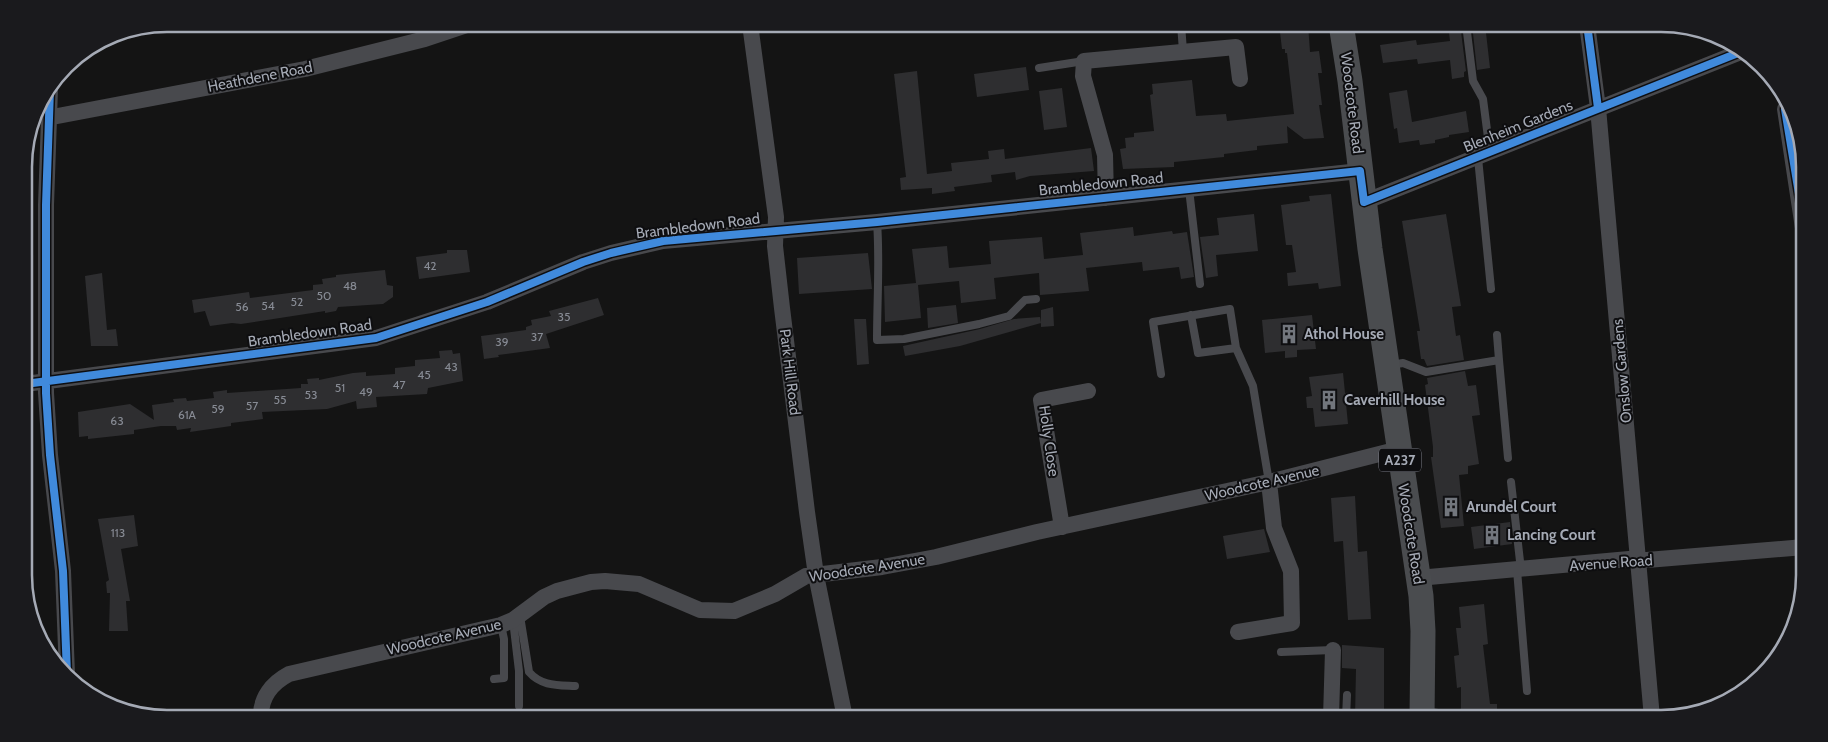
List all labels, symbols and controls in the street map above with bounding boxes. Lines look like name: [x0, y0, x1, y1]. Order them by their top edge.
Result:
street label: Woodcote Road: [1337, 51, 1367, 155]
street label: Heathdene Road: [206, 58, 314, 96]
street label: Blenheim Gardens: [1461, 96, 1575, 156]
street label: Brambledown Road: [1038, 169, 1164, 199]
street label: Brambledown Road: [635, 209, 761, 243]
house number: 42: [423, 258, 437, 273]
house number: 48: [343, 278, 357, 293]
house number: 50: [317, 288, 331, 303]
house number: 52: [291, 294, 303, 309]
house number: 54: [261, 298, 275, 313]
house number: 56: [235, 299, 249, 314]
house number: 35: [558, 309, 570, 324]
street label: Brambledown Road: [247, 315, 373, 351]
street label: Onslow Gardens: [1608, 318, 1636, 424]
building icon: Athol House: [1278, 323, 1300, 345]
place label: Athol House: [1304, 325, 1384, 343]
street label: Park Hill Road: [776, 328, 804, 416]
house number: 37: [531, 329, 543, 344]
house number: 39: [495, 334, 509, 349]
house number: 43: [444, 359, 458, 374]
house number: 45: [417, 367, 431, 382]
house number: 47: [393, 377, 405, 392]
house number: 51: [335, 380, 345, 395]
house number: 49: [359, 384, 373, 399]
house number: 53: [305, 387, 317, 402]
building icon: Caverhill House: [1318, 389, 1340, 411]
place label: Caverhill House: [1344, 391, 1445, 409]
house number: 55: [274, 392, 286, 407]
house number: 57: [246, 398, 258, 413]
house number: 59: [211, 401, 225, 416]
street label: Holly Close: [1035, 404, 1063, 478]
house number: 61A: [178, 407, 197, 422]
house number: 63: [110, 413, 124, 428]
road number: A237: [1379, 448, 1421, 472]
street label: Woodcote Avenue: [1203, 461, 1321, 505]
street label: Woodcote Road: [1394, 482, 1428, 586]
building icon: Arundel Court: [1440, 496, 1462, 518]
place label: Arundel Court: [1466, 498, 1556, 516]
building icon: Lancing Court: [1481, 524, 1503, 546]
house number: 113: [111, 525, 125, 540]
place label: Lancing Court: [1507, 526, 1596, 544]
street label: Woodcote Avenue: [808, 550, 926, 586]
street label: Avenue Road: [1569, 551, 1653, 575]
street label: Woodcote Avenue: [385, 615, 503, 659]

